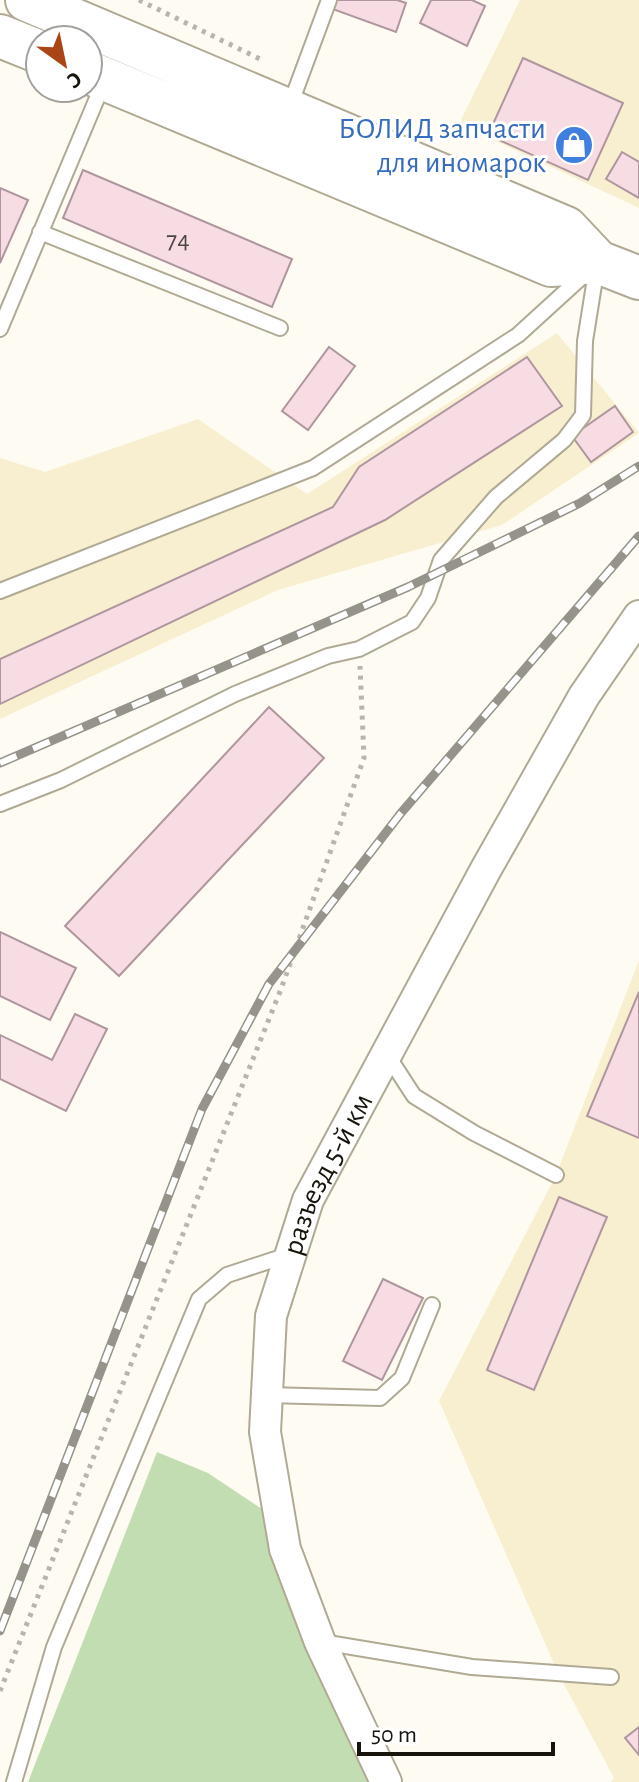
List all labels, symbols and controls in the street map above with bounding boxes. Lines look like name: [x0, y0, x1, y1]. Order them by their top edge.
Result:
north arrow: [24, 24, 104, 104]
text: С: [63, 67, 85, 92]
place label: БОЛИД запчасти для иномарок: [338, 114, 546, 178]
shop icon: БОЛИД запчасти для иномарок: [553, 124, 595, 166]
house number: 74: [166, 227, 190, 253]
street label: разъезд 5-й км: [277, 1089, 378, 1259]
scale bar: [359, 1706, 553, 1756]
text: 50 m: [371, 1723, 417, 1747]

